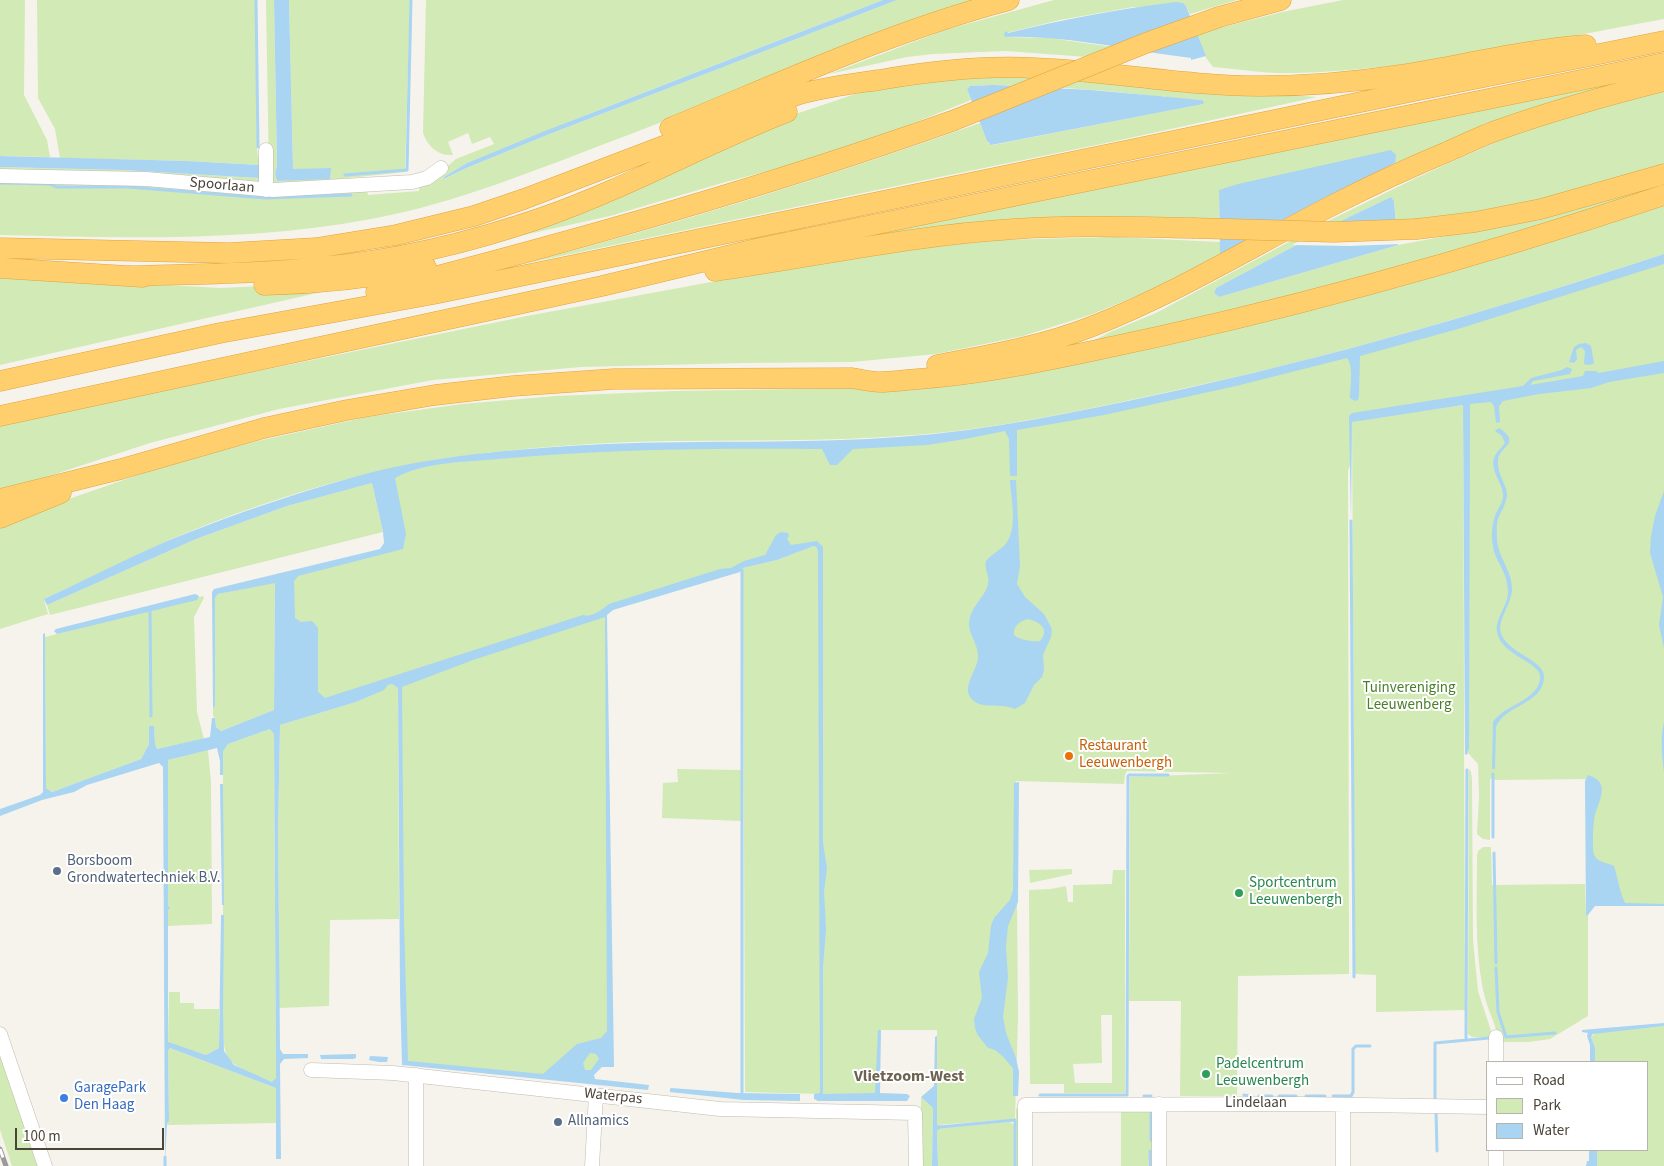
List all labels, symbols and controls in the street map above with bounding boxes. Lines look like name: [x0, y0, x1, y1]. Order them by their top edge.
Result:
street label: Spoorlaan: [189, 174, 255, 198]
park label: Tuinvereniging Leeuwenberg: [1362, 680, 1456, 715]
place label: Restaurant Leeuwenbergh: [1079, 738, 1172, 773]
marker: Restaurant Leeuwenbergh: [1063, 750, 1075, 762]
place label: Borsboom Grondwatertechniek B.V.: [67, 853, 221, 888]
marker: Borsboom Grondwatertechniek B.V.: [51, 865, 63, 877]
place label: Sportcentrum Leeuwenbergh: [1249, 875, 1342, 910]
marker: Sportcentrum Leeuwenbergh: [1233, 887, 1245, 899]
place label: Padelcentrum Leeuwenbergh: [1216, 1056, 1309, 1091]
legend: [1486, 1061, 1649, 1151]
district label: Vlietzoom-West: [854, 1067, 964, 1087]
marker: Padelcentrum Leeuwenbergh: [1200, 1068, 1212, 1080]
text: Road: [1533, 1070, 1565, 1091]
place label: GaragePark Den Haag: [74, 1080, 146, 1115]
street label: Waterpas: [583, 1085, 643, 1109]
marker: GaragePark Den Haag: [58, 1092, 70, 1104]
street label: Lindelaan: [1225, 1095, 1287, 1113]
text: Park: [1533, 1095, 1561, 1116]
place label: Allnamics: [568, 1113, 629, 1131]
marker: Allnamics: [552, 1116, 564, 1128]
scale bar: [18, 1118, 166, 1150]
text: Water: [1533, 1120, 1569, 1141]
text: 100 m: [23, 1126, 61, 1147]

